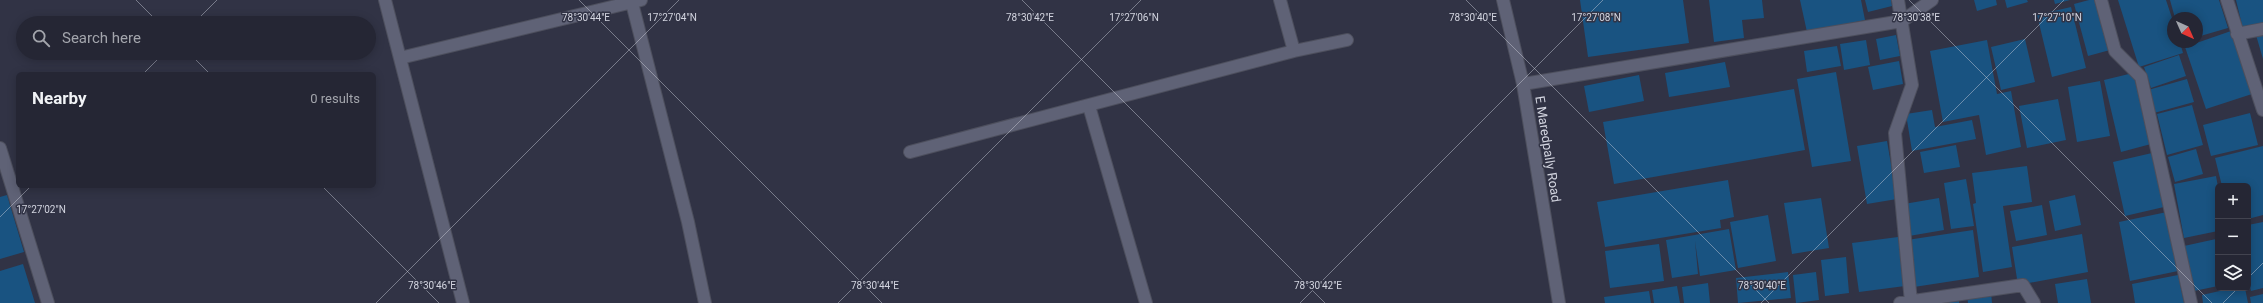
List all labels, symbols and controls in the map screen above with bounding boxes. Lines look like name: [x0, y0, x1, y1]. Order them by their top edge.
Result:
text: 78°30'44"E: [562, 12, 610, 23]
text: 17°27'04"N: [647, 12, 697, 23]
text: 78°30'42"E: [1006, 12, 1054, 23]
text: 17°27'06"N: [1109, 12, 1159, 23]
text: 78°30'40"E: [1449, 12, 1497, 23]
text: 17°27'08"N: [1571, 12, 1621, 23]
text: 78°30'38"E: [1892, 12, 1940, 23]
text: 17°27'10"N: [2032, 12, 2082, 23]
north arrow: [2167, 12, 2203, 48]
search box: [16, 16, 376, 60]
icon: search: [30, 27, 52, 49]
text: Search here: [62, 29, 141, 47]
text: Nearby: [32, 88, 87, 108]
text: 0 results: [310, 91, 360, 106]
street label: E Maredpally Road: [1532, 95, 1564, 203]
map controls: [2215, 183, 2251, 291]
button: +: [2215, 183, 2251, 219]
text: 17°27'02"N: [16, 204, 66, 215]
button: −: [2215, 219, 2251, 255]
button: layers: [2215, 255, 2251, 291]
text: 78°30'46"E: [408, 280, 456, 291]
text: 78°30'44"E: [851, 280, 899, 291]
text: 78°30'42"E: [1294, 280, 1342, 291]
text: 78°30'40"E: [1738, 280, 1786, 291]

